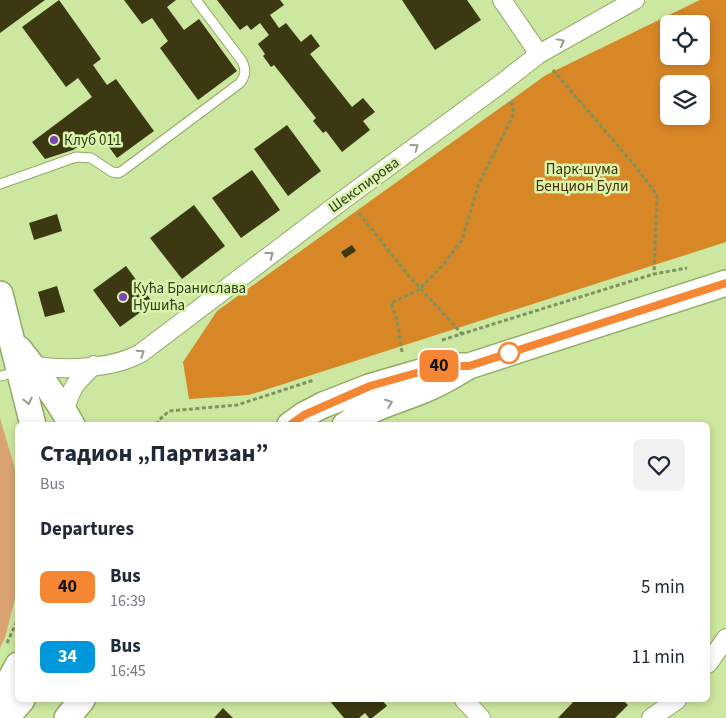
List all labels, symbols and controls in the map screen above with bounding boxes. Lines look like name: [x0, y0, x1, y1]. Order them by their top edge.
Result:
map controls: [660, 15, 710, 125]
button: locate: [660, 15, 710, 65]
one-way arrow: [555, 38, 564, 48]
button: layers: [660, 75, 710, 125]
place label: Клуб 011: [64, 130, 121, 151]
marker: Клуб 011: [48, 134, 60, 146]
one-way arrow: [409, 145, 418, 153]
street label: Шекспирова: [324, 152, 404, 218]
park label: Парк-шума Бенцион Були: [536, 159, 628, 197]
one-way arrow: [265, 252, 274, 261]
place label: Кућа Бранислава Нушића: [133, 278, 246, 316]
marker: Кућа Бранислава Нушића: [117, 291, 129, 303]
unlabelled marker: [498, 342, 520, 364]
one-way arrow: [135, 350, 144, 359]
line badge: 40: [416, 350, 462, 382]
text: 40: [429, 353, 449, 378]
one-way arrow: [22, 397, 33, 406]
one-way arrow: [384, 399, 392, 409]
text: Стадион „Партизан”: [40, 436, 268, 471]
button: heart: [633, 439, 685, 491]
text: Bus: [40, 473, 65, 495]
text: Departures: [40, 516, 134, 543]
text: Bus: [110, 563, 141, 590]
text: 40: [58, 574, 77, 599]
text: 5 min: [641, 574, 685, 601]
text: 16:39: [110, 590, 146, 612]
text: Bus: [110, 633, 141, 660]
text: 34: [58, 644, 77, 669]
text: 11 min: [631, 644, 685, 671]
text: 16:45: [110, 660, 146, 682]

